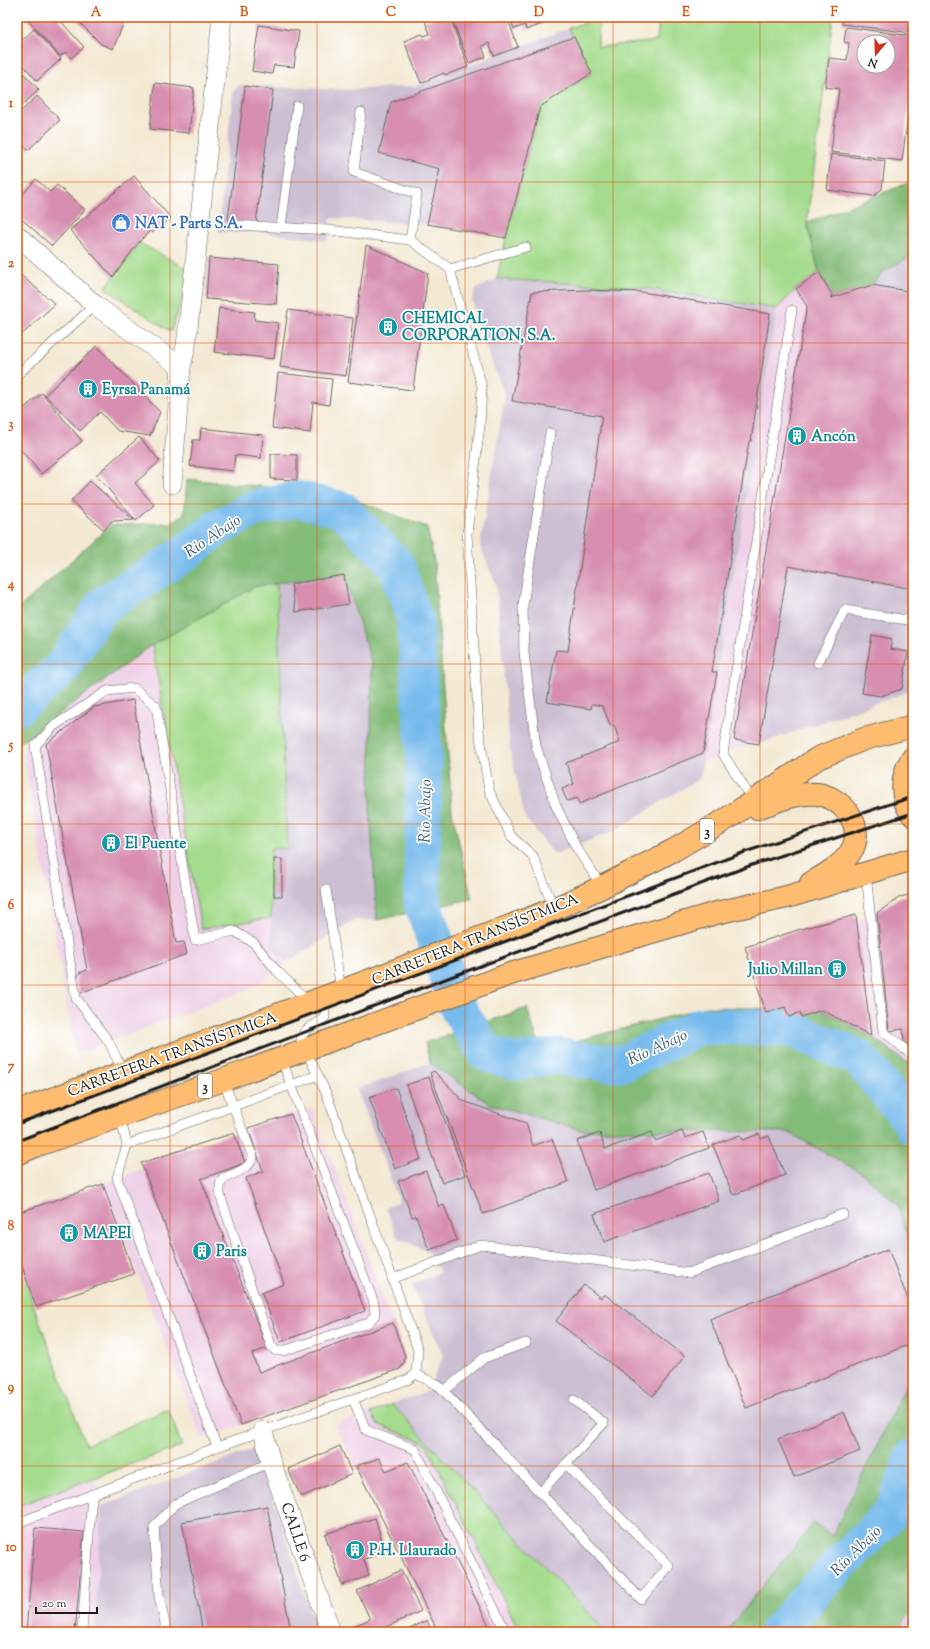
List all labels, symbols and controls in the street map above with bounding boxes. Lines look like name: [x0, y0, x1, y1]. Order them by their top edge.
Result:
text: A: [91, 4, 102, 22]
text: B: [240, 4, 249, 22]
text: C: [386, 4, 396, 22]
text: D: [534, 4, 544, 22]
text: E: [682, 4, 690, 22]
text: F: [830, 4, 838, 22]
north arrow: [856, 34, 896, 74]
text: N: [866, 53, 881, 72]
text: 1: [9, 95, 14, 113]
shop icon: NAT - Parts S.A.: [110, 212, 132, 234]
place label: NAT - Parts S.A.: [135, 214, 243, 235]
text: 2: [8, 255, 15, 273]
place label: CHEMICAL CORPORATION, S.A.: [402, 309, 556, 347]
building icon: CHEMICAL CORPORATION, S.A.: [377, 316, 399, 338]
building icon: Eyrsa Panamá: [77, 378, 99, 400]
place label: Eyrsa Panamá: [102, 380, 191, 401]
text: 3: [8, 416, 14, 434]
building icon: Ancón: [786, 425, 808, 447]
place label: Ancón: [811, 427, 856, 448]
water label: Río Abajo: [181, 510, 246, 564]
text: 4: [7, 576, 15, 594]
text: 5: [8, 737, 14, 755]
water label: Río Abajo: [414, 779, 439, 843]
road number: 3: [700, 819, 714, 843]
building icon: El Puente: [100, 832, 122, 854]
place label: El Puente: [125, 834, 186, 855]
street label: CARRETERA TRANSÍSTMICA: [369, 888, 582, 992]
text: 6: [8, 897, 15, 915]
building icon: Julio Millan: [826, 958, 848, 980]
place label: Julio Millan: [747, 960, 823, 981]
street label: CARRETERA TRANSÍSTMICA: [65, 1007, 280, 1103]
water label: Río Abajo: [624, 1024, 692, 1072]
text: 7: [8, 1058, 15, 1076]
road number: 3: [198, 1074, 212, 1098]
text: 8: [8, 1218, 15, 1236]
building icon: MAPEI: [58, 1222, 80, 1244]
place label: MAPEI: [83, 1224, 131, 1245]
building icon: Paris: [191, 1240, 213, 1262]
place label: Paris: [216, 1242, 247, 1263]
text: 9: [8, 1379, 15, 1397]
street label: CALLE 6: [275, 1500, 315, 1565]
water label: Río Abajo: [826, 1521, 887, 1582]
text: 10: [5, 1539, 17, 1557]
building icon: P.H. Llaurado: [344, 1539, 366, 1561]
place label: P.H. Llaurado: [369, 1541, 456, 1562]
scale bar: [36, 1589, 97, 1615]
text: 20 m: [42, 1595, 67, 1613]

